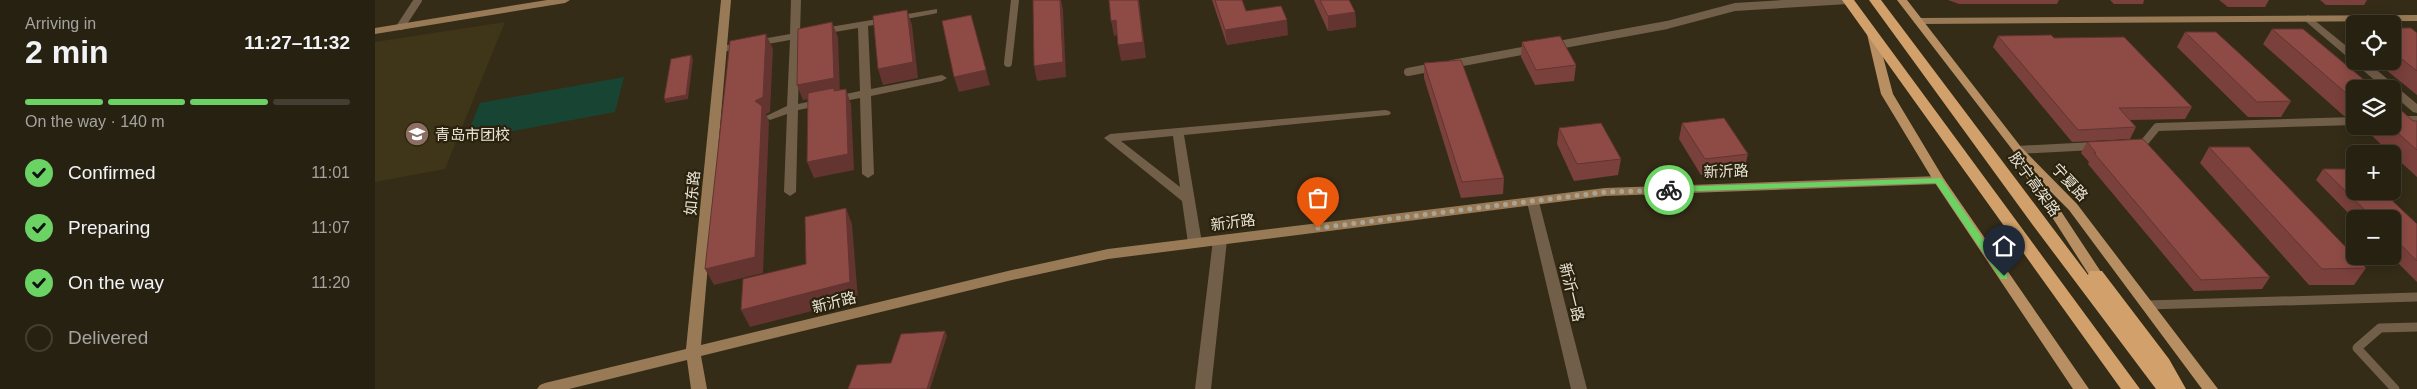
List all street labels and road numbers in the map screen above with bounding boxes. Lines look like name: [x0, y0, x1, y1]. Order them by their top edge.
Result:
street label: 胶宁高架路: [2006, 149, 2064, 219]
street label: 宁夏路: [2048, 160, 2092, 204]
street label: 新沂路: [1703, 162, 1749, 180]
street label: 如东路: [682, 170, 702, 216]
street label: 新沂路: [1210, 211, 1256, 233]
street label: 新沂一路: [1556, 261, 1588, 323]
street label: 新沂路: [810, 288, 858, 316]

